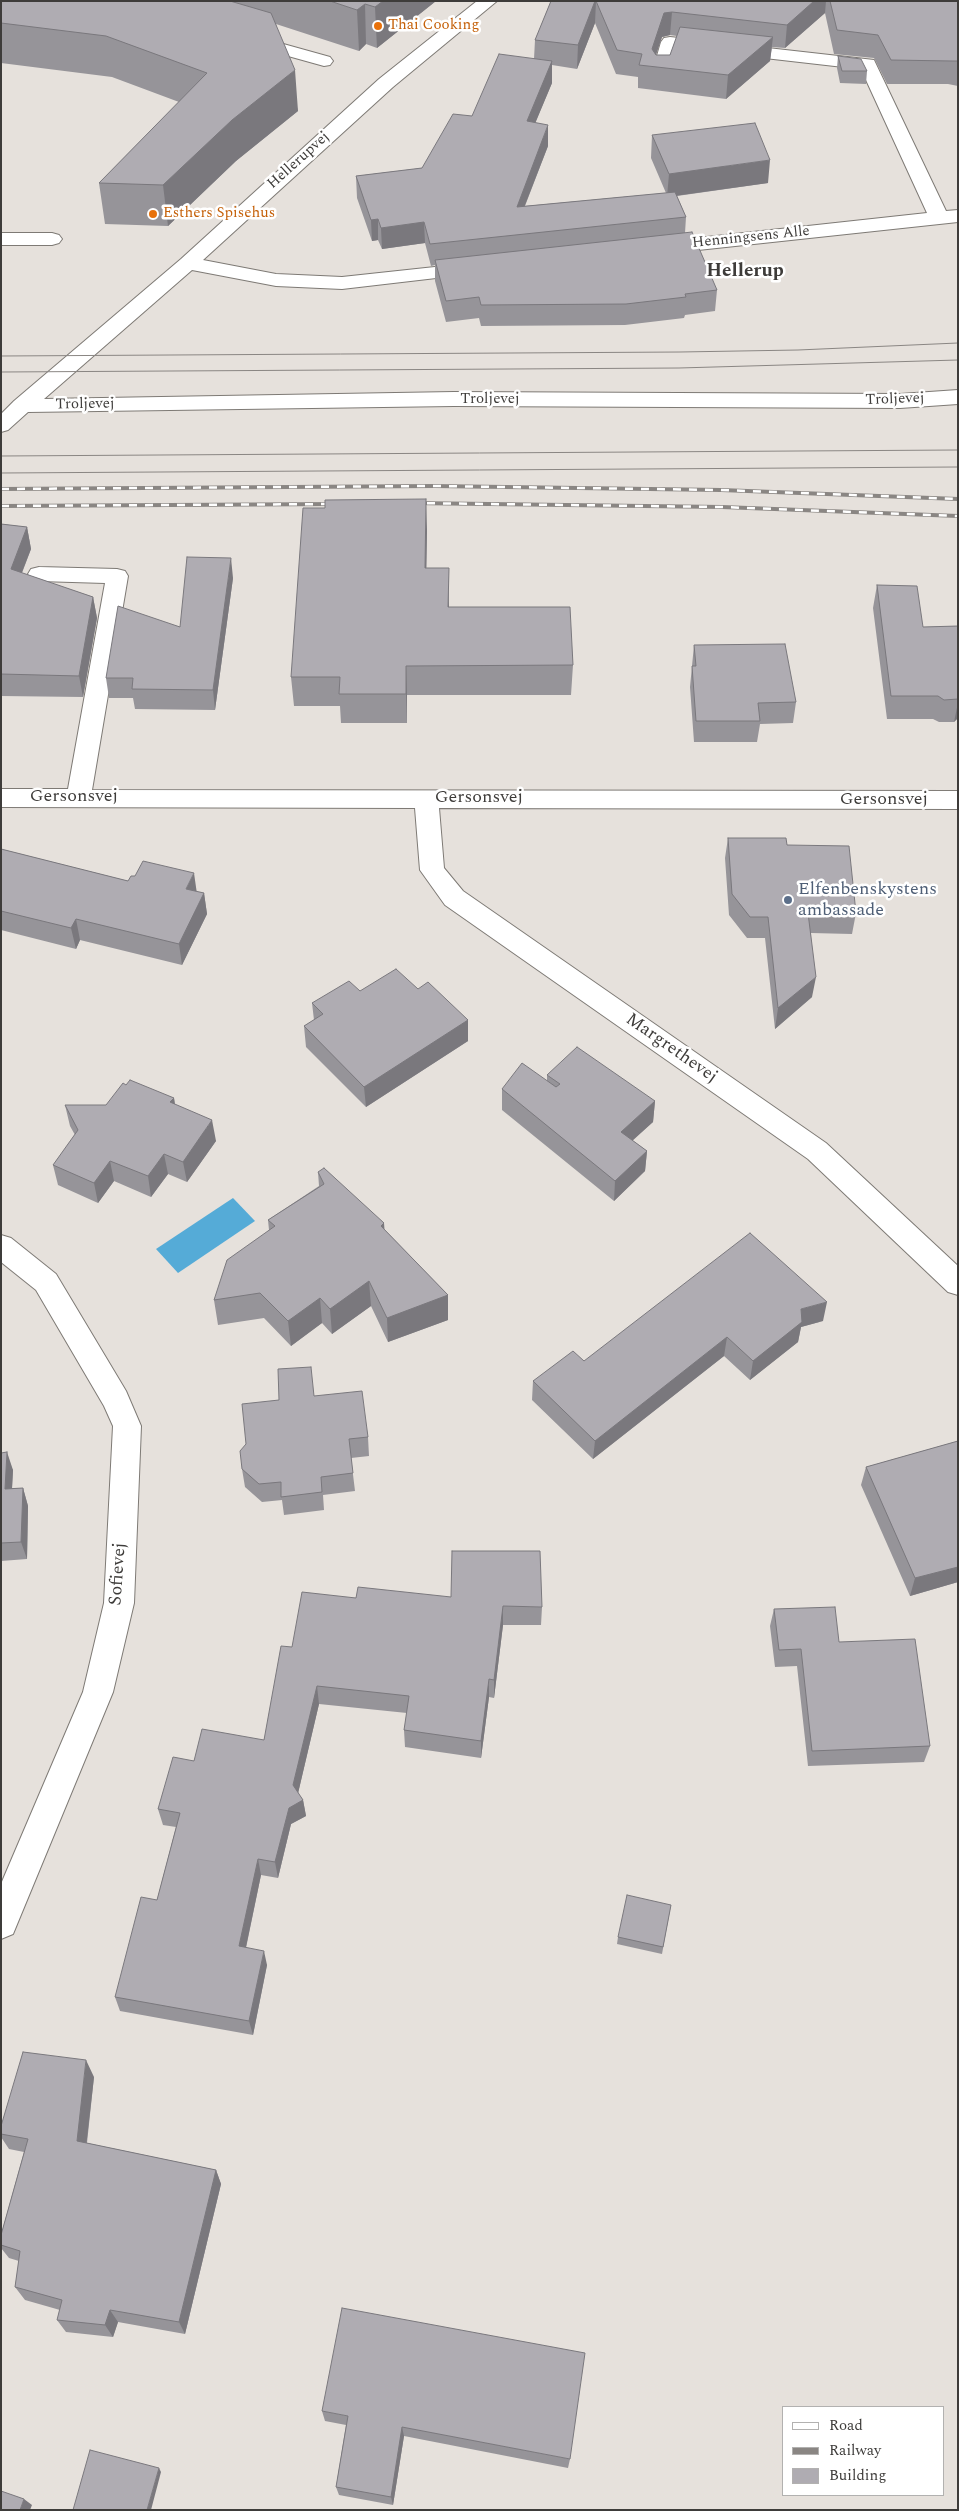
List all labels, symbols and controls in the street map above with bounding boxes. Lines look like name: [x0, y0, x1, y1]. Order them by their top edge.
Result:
place label: Thai Cooking: [388, 17, 479, 35]
marker: Thai Cooking: [372, 20, 384, 32]
street label: Hellerupvej: [264, 128, 334, 194]
place label: Esthers Spisehus: [163, 205, 275, 223]
marker: Esthers Spisehus: [147, 208, 159, 220]
street label: Henningsens Alle: [691, 223, 811, 253]
district label: Hellerup: [706, 261, 784, 283]
street label: Troljevej: [865, 390, 925, 410]
street label: Troljevej: [460, 391, 520, 409]
street label: Troljevej: [55, 395, 115, 415]
street label: Gersonsvej: [30, 786, 118, 808]
street label: Gersonsvej: [435, 787, 523, 809]
street label: Gersonsvej: [840, 789, 928, 811]
place label: Elfenbenskystens ambassade: [798, 879, 937, 922]
marker: Elfenbenskystens ambassade: [782, 894, 794, 906]
street label: Margrethevej: [621, 1009, 721, 1089]
street label: Sofievej: [106, 1542, 132, 1606]
legend: [782, 2406, 944, 2496]
text: Road: [829, 2414, 863, 2437]
text: Railway: [829, 2439, 881, 2462]
text: Building: [829, 2464, 886, 2487]

